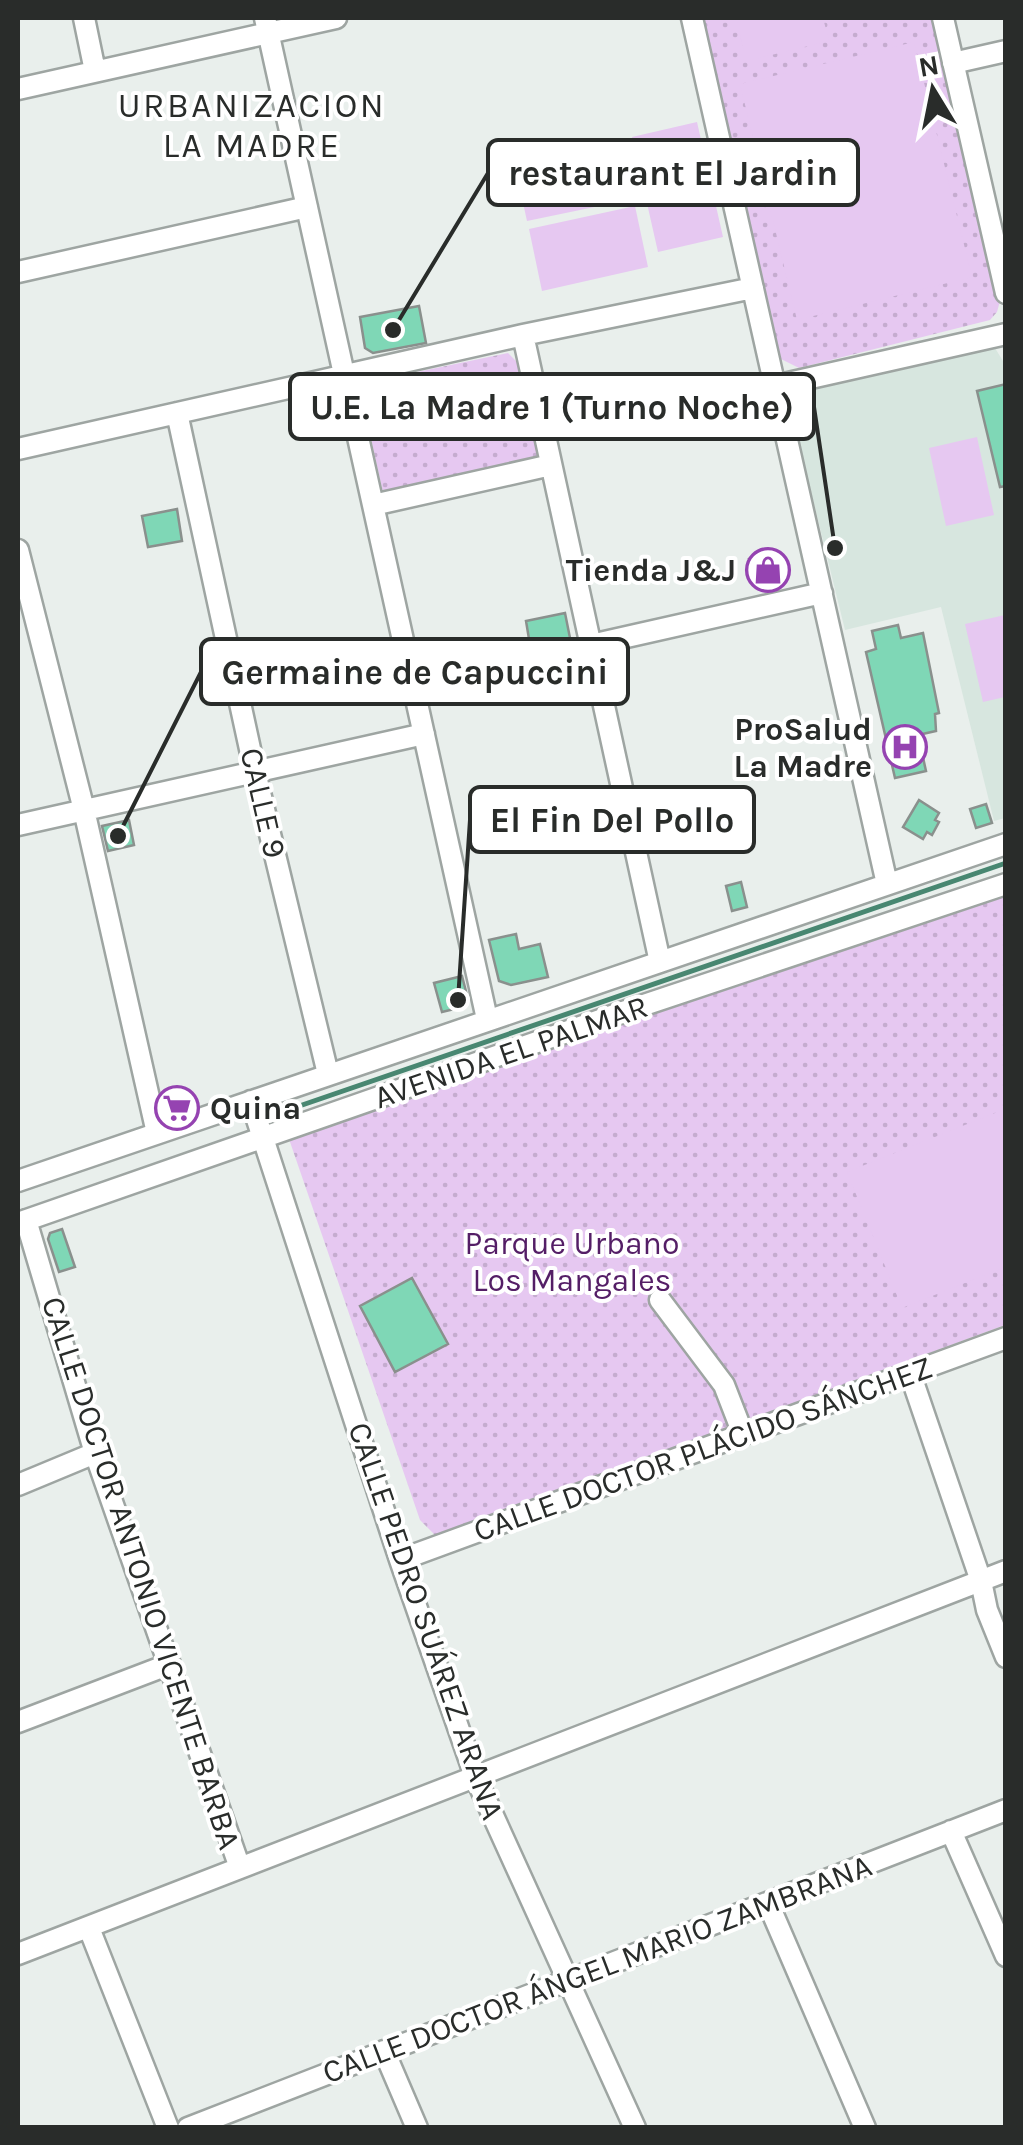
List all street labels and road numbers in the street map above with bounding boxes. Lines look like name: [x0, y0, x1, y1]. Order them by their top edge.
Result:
street label: CALLE 9: [232, 744, 294, 862]
street label: AVENIDA EL PALMAR: [369, 988, 653, 1116]
street label: CALLE DOCTOR ANTONIO VICENTE BARBA: [34, 1292, 248, 1854]
street label: CALLE DOCTOR PLÁCIDO SÁNCHEZ: [468, 1347, 937, 1549]
street label: CALLE PEDRO SUÁREZ ARANA: [341, 1417, 513, 1824]
street label: CALLE DOCTOR ÁNGEL MARIO ZAMBRANA: [317, 1845, 877, 2091]

